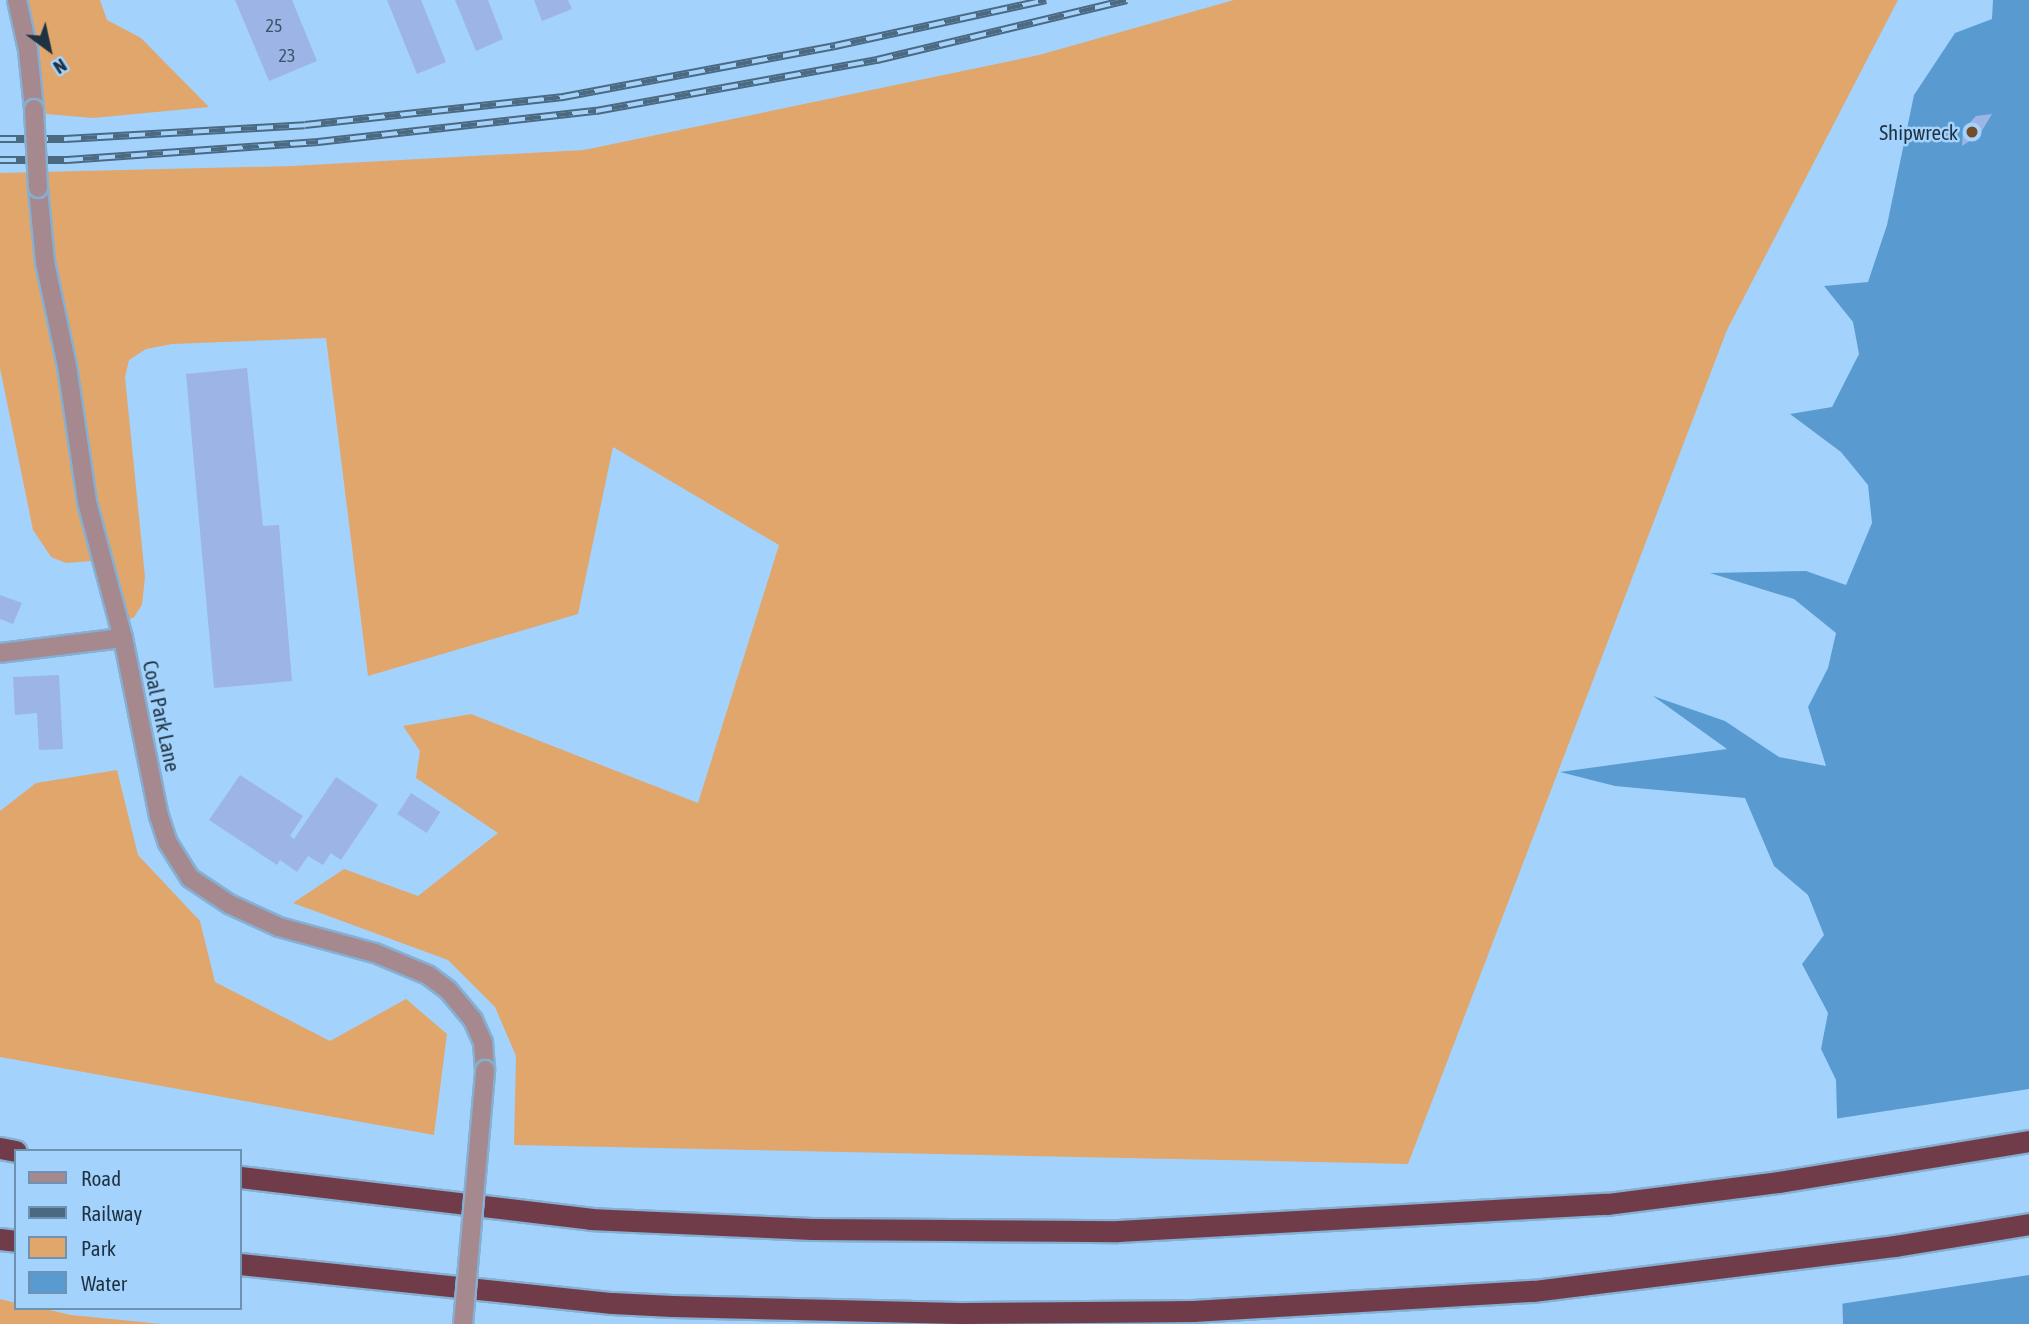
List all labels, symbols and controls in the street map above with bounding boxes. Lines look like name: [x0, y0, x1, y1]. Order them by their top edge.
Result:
north arrow: [14, 14, 84, 84]
house number: 25: [266, 15, 282, 37]
house number: 23: [279, 45, 295, 67]
text: N: [50, 54, 71, 79]
place label: Shipwreck: [1879, 119, 1958, 145]
marker: Shipwreck: [1964, 124, 1980, 140]
street label: Coal Park Lane: [138, 658, 186, 774]
legend: [14, 1149, 242, 1310]
text: Road: [81, 1166, 121, 1190]
text: Railway: [81, 1201, 142, 1225]
text: Park: [81, 1236, 116, 1260]
text: Water: [81, 1271, 127, 1295]

